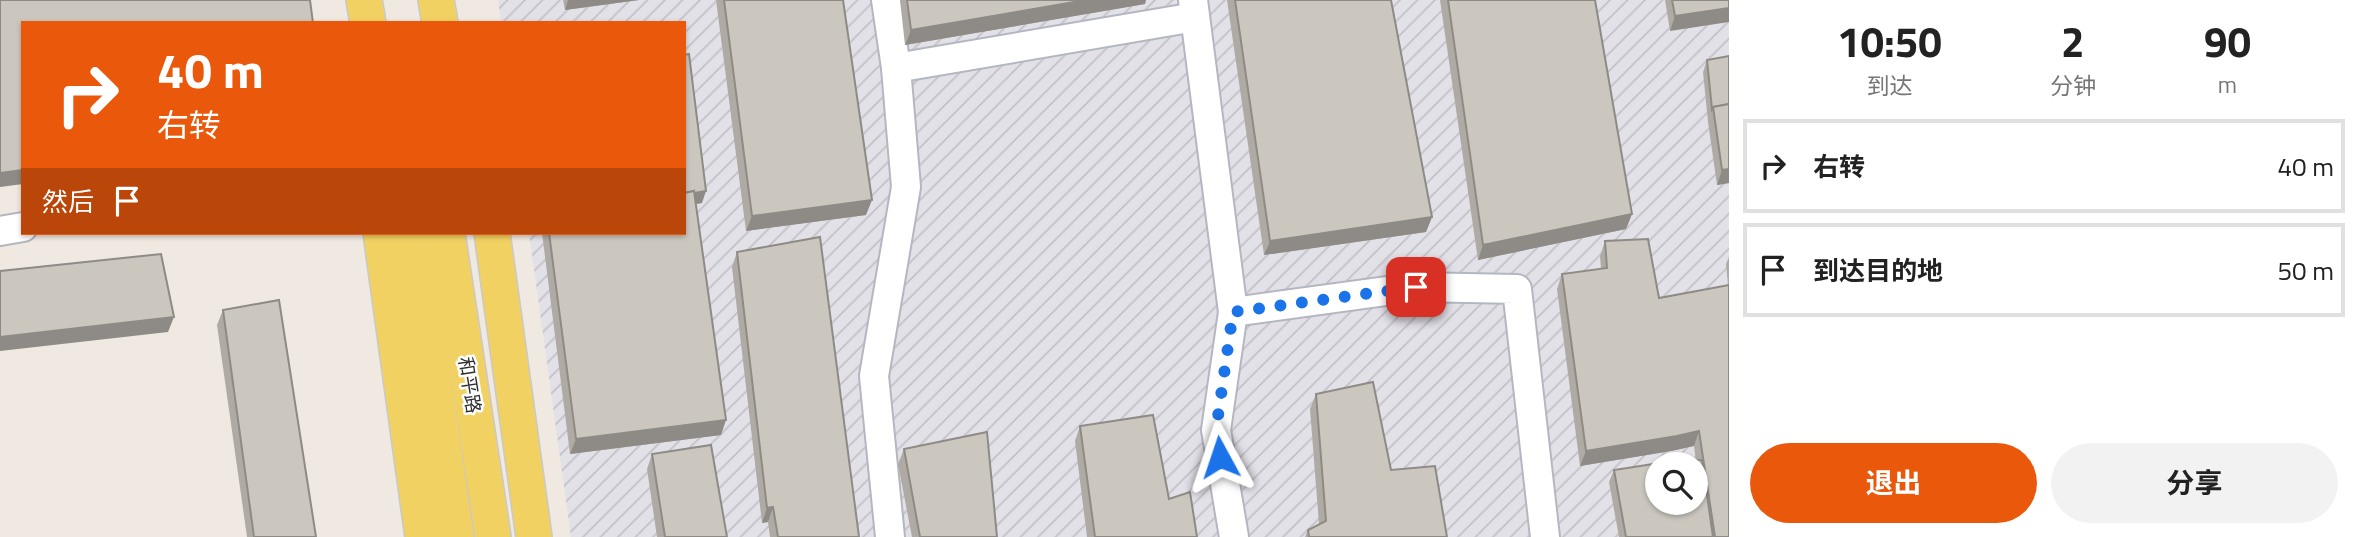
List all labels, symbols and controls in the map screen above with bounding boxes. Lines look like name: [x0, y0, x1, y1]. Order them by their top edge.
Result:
text: 10:50: [1837, 9, 1942, 73]
text: 2: [2061, 9, 2085, 73]
text: 90: [2204, 9, 2251, 73]
text: 40 m: [157, 32, 264, 107]
icon: right: [42, 49, 133, 140]
text: m: [2218, 67, 2237, 102]
text: 到达: [1866, 68, 1912, 103]
text: 分钟: [2050, 68, 2096, 103]
text: 右转: [157, 101, 221, 149]
icon: right: [1754, 147, 1792, 185]
text: 右转: [1813, 147, 1865, 186]
text: 40 m: [2277, 147, 2334, 186]
text: 然后: [42, 182, 94, 221]
icon: arrive: [108, 182, 146, 220]
icon: arrive: [1754, 251, 1792, 289]
text: 到达目的地: [1813, 251, 1943, 290]
text: 50 m: [2277, 251, 2334, 290]
pin: [1386, 257, 1446, 317]
icon: arrive: [1397, 268, 1435, 306]
street label: 和平路: [452, 354, 489, 415]
position arrow: [1183, 420, 1257, 494]
button: 退出: [1750, 443, 2037, 523]
button: 分享: [2051, 443, 2338, 523]
map controls: [1645, 452, 1708, 515]
button: search: [1645, 452, 1708, 515]

